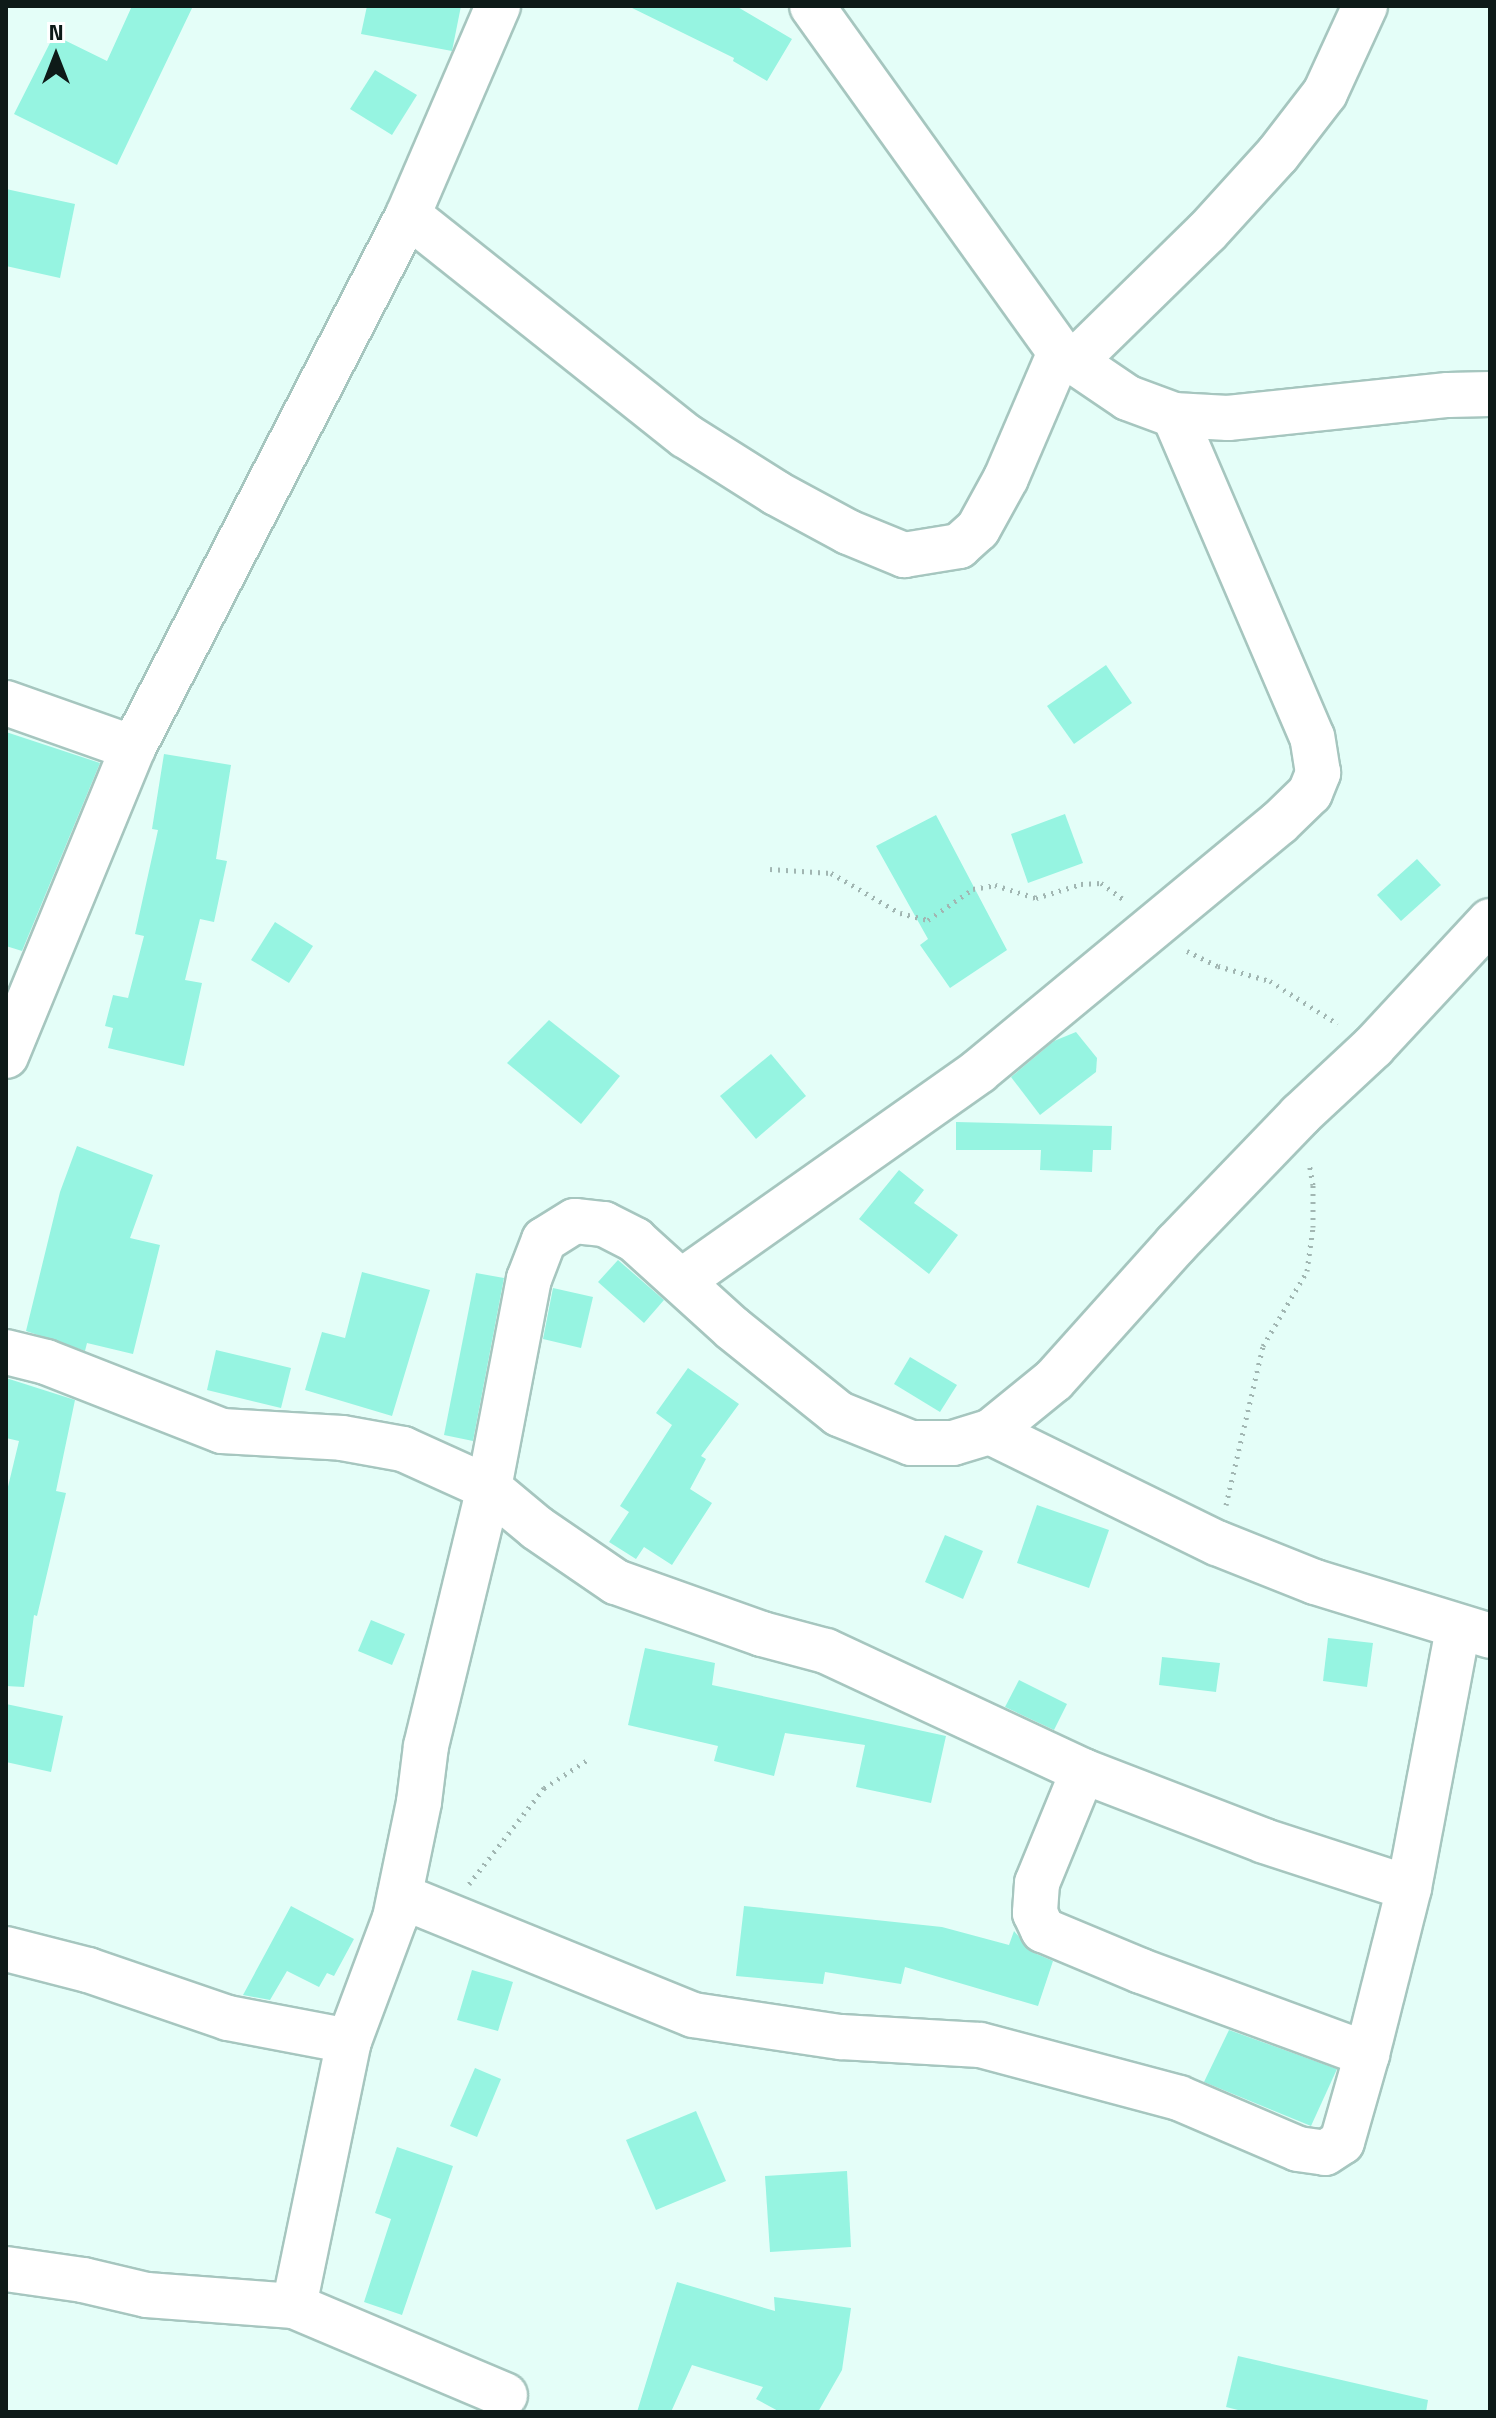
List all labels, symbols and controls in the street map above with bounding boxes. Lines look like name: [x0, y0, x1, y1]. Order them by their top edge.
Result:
text: N: [48, 15, 64, 49]
north arrow: [16, 16, 96, 96]

